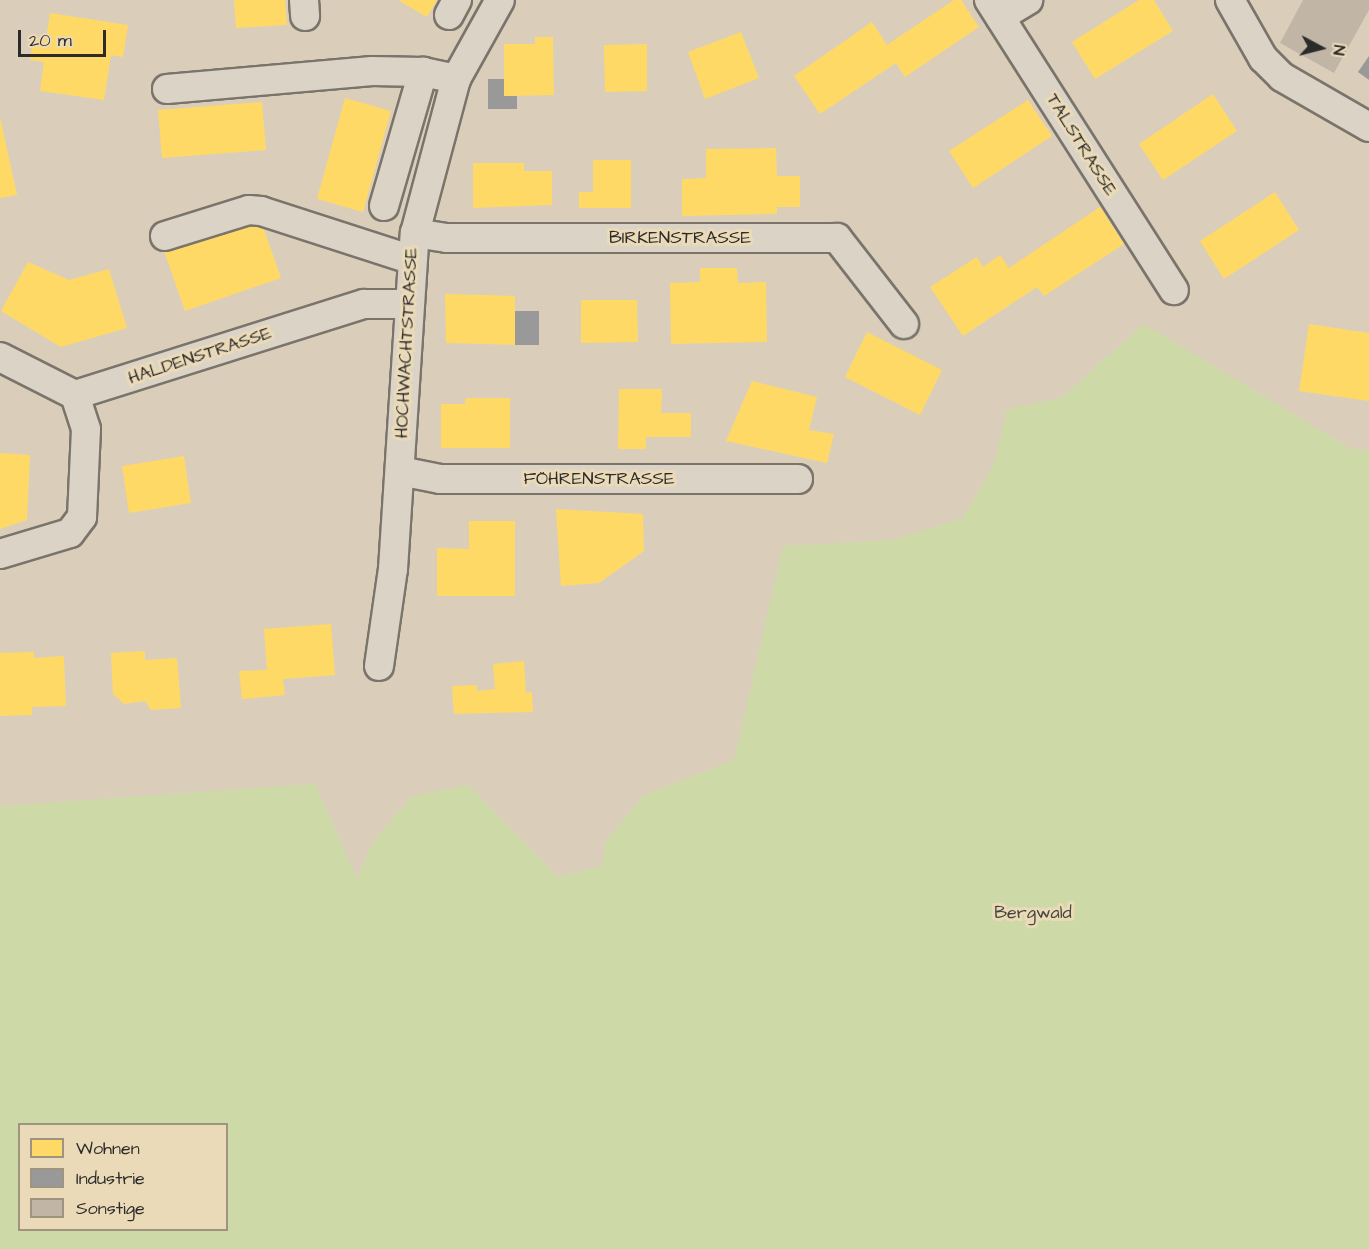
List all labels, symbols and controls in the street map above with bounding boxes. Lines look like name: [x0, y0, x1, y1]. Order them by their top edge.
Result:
scale bar: [21, 18, 110, 56]
north arrow: [1291, 18, 1351, 78]
text: 20 m: [29, 28, 72, 53]
text: N: [1327, 44, 1350, 57]
street label: TALSTRASSE: [1041, 90, 1121, 200]
street label: BIRKENSTRASSE: [609, 227, 751, 249]
street label: HOCHWACHTSTRASSE: [391, 247, 423, 439]
street label: HALDENSTRASSE: [126, 323, 274, 389]
street label: FÖHRENSTRASSE: [523, 468, 675, 490]
park label: Bergwald: [994, 902, 1072, 924]
legend: [18, 1123, 228, 1231]
text: Wohnen: [76, 1136, 140, 1161]
text: Industrie: [76, 1166, 145, 1191]
text: Sonstige: [76, 1196, 145, 1221]

